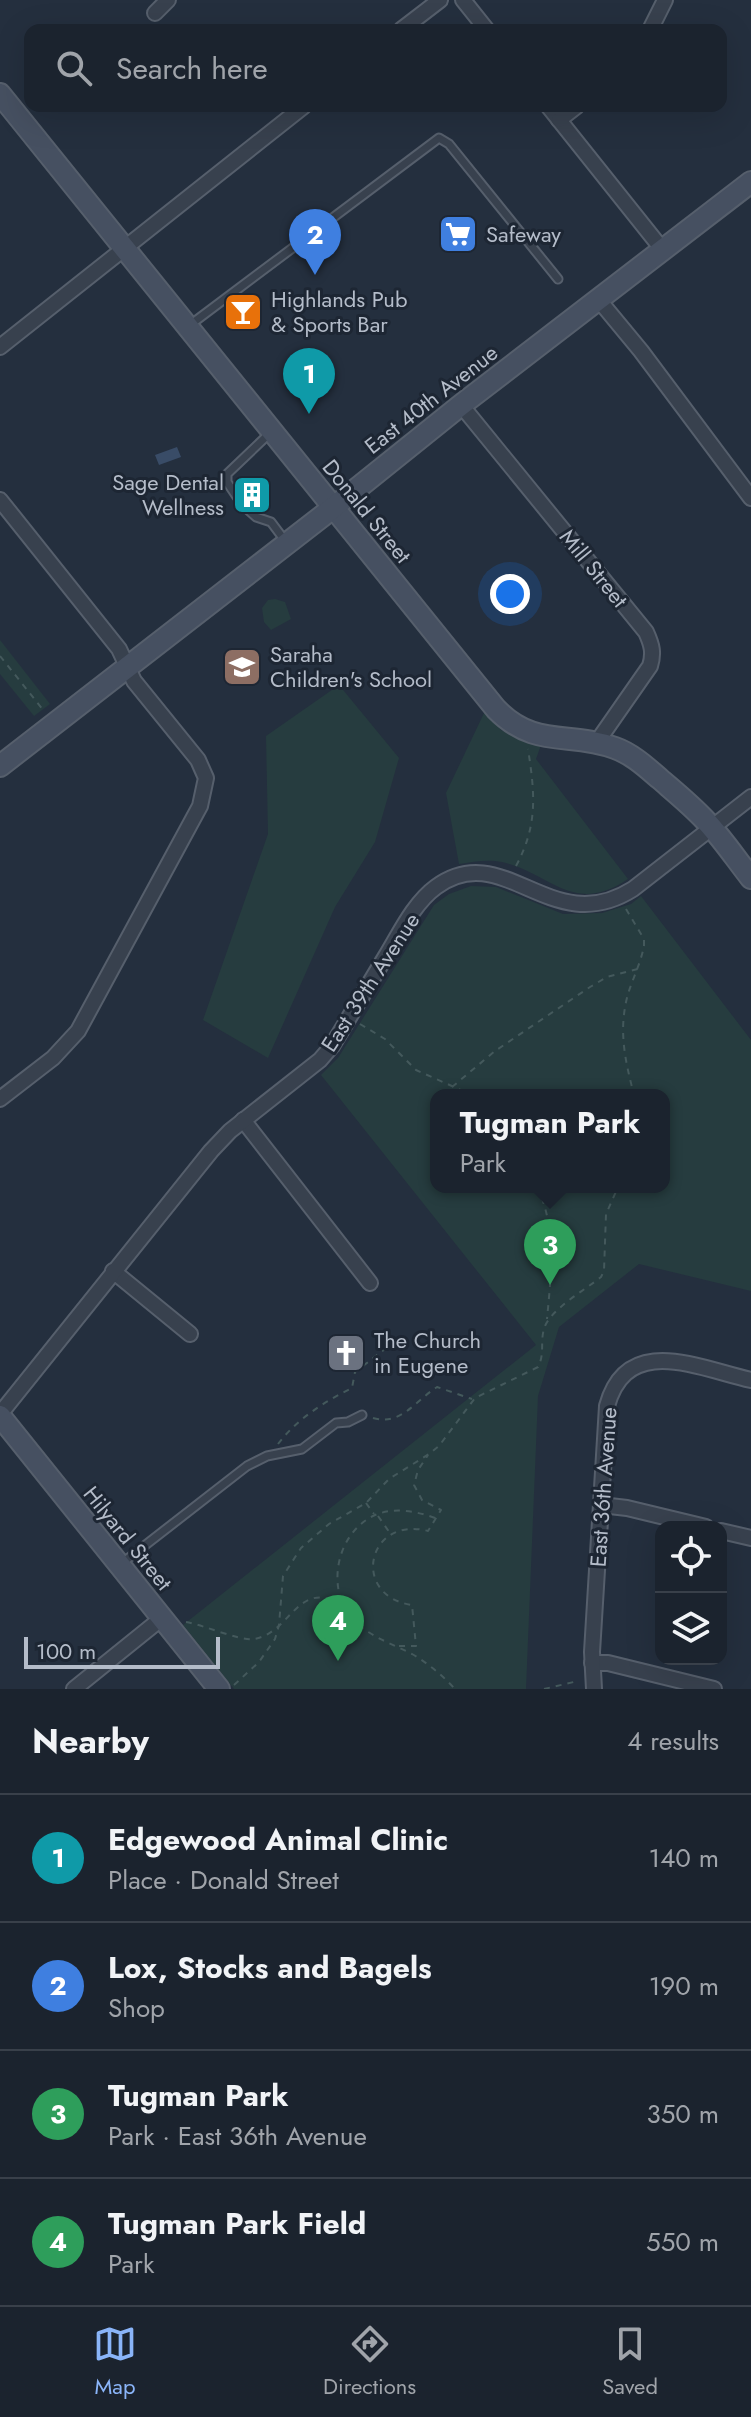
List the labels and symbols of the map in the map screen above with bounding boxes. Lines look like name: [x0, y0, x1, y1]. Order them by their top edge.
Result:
pin: 2: [289, 209, 341, 275]
supermarket icon: Safeway: [437, 213, 479, 255]
place label: Safeway: [486, 218, 561, 250]
place label: Highlands Pub & Sports Bar: [271, 283, 407, 340]
bar icon: Highlands Pub & Sports Bar: [222, 291, 264, 333]
street label: East 40th Avenue: [358, 337, 504, 461]
pin: 1: [283, 348, 335, 414]
street label: Donald Street: [315, 452, 419, 571]
place label: Sage Dental Wellness: [112, 466, 224, 523]
building icon: Sage Dental Wellness: [231, 474, 273, 516]
street label: Mill Street: [552, 522, 636, 615]
your location: [490, 574, 530, 614]
place label: Saraha Children's School: [270, 638, 432, 695]
school or university icon: Saraha Children's School: [221, 646, 263, 688]
street label: East 39th Avenue: [313, 906, 427, 1058]
pin: 3: [524, 1219, 576, 1285]
place label: The Church in Eugene: [374, 1324, 481, 1381]
church icon: The Church in Eugene: [325, 1332, 367, 1374]
street label: East 36th Avenue: [581, 1406, 625, 1568]
street label: Hilyard Street: [76, 1479, 181, 1598]
pin: 4: [312, 1595, 364, 1661]
scale bar: [24, 1633, 220, 1669]

